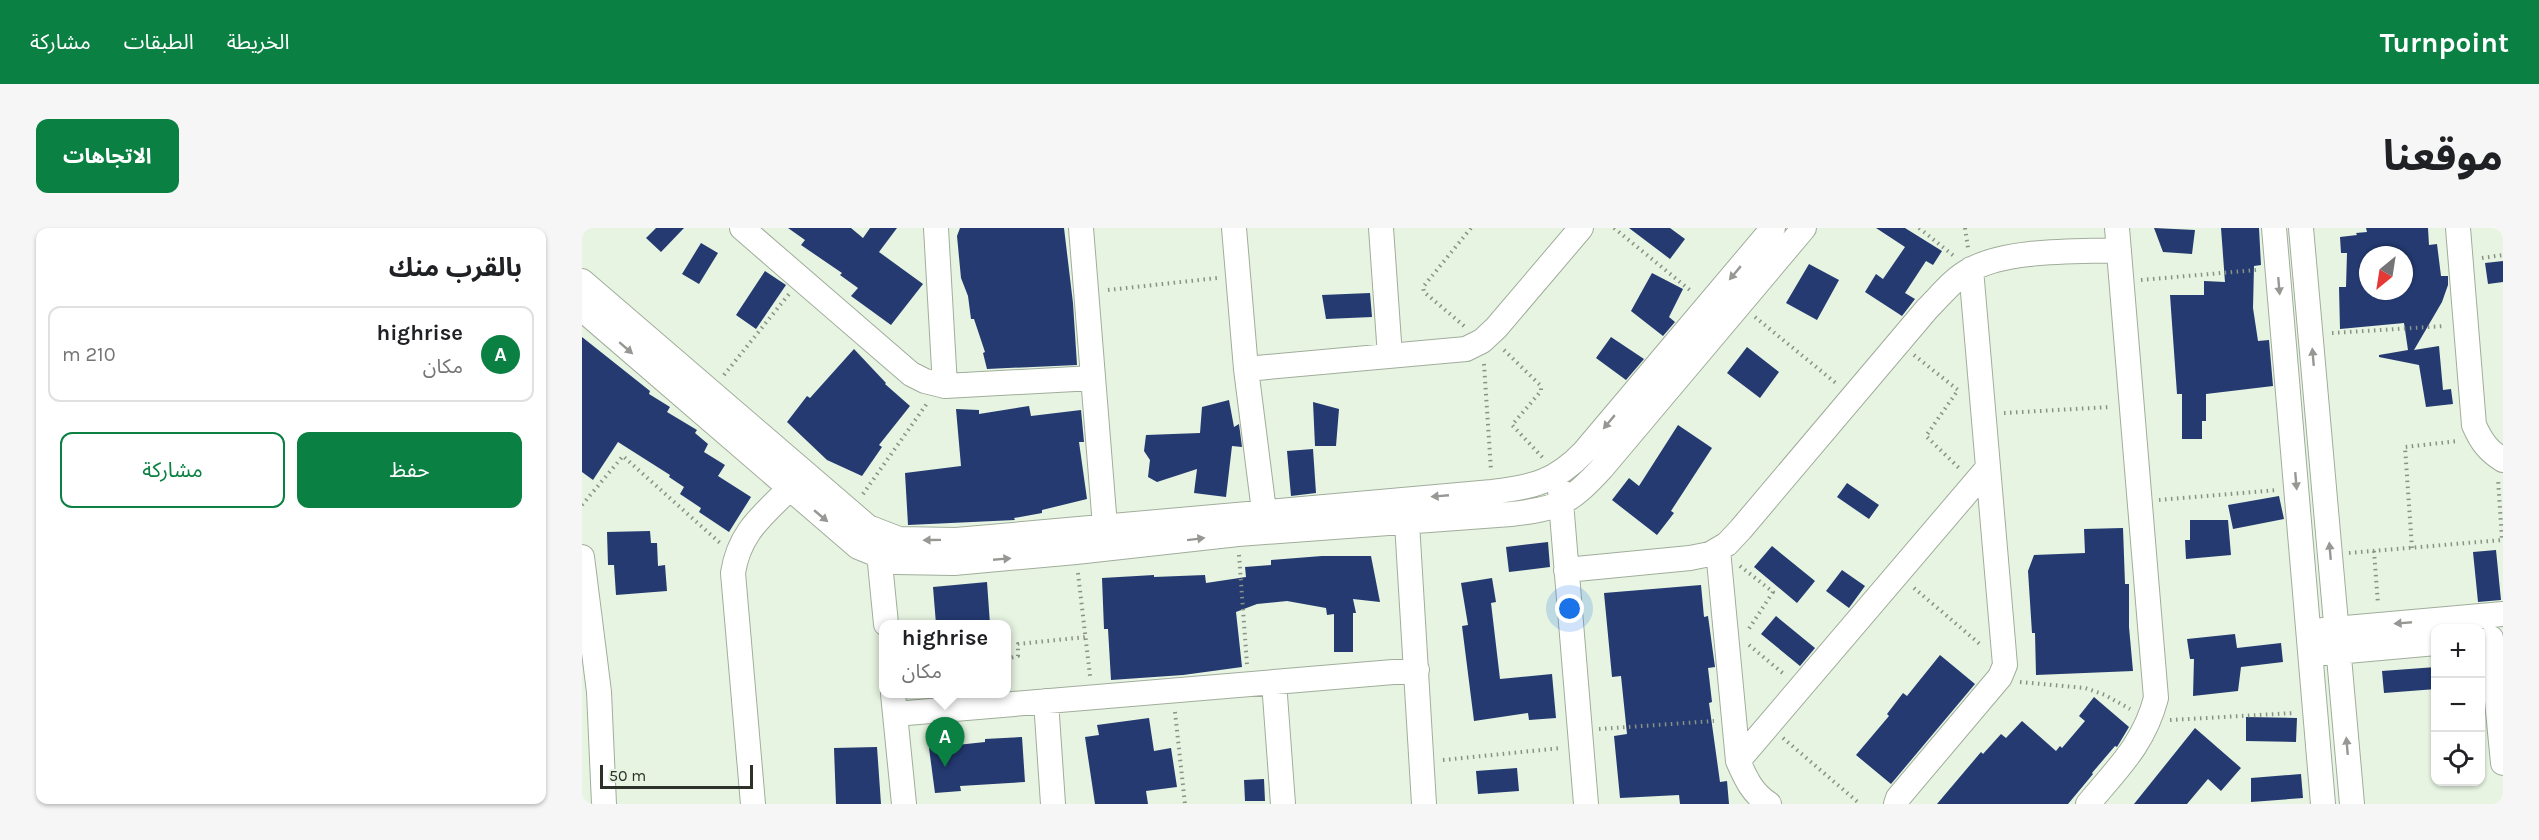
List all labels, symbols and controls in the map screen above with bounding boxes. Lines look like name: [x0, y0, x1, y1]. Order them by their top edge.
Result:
text: Turnpoint: [2380, 26, 2509, 59]
text: مشاركة: [30, 30, 91, 54]
text: الطبقات: [124, 30, 194, 54]
text: الخريطة: [227, 30, 290, 54]
button: الاتجاهات: [36, 119, 179, 193]
text: موقعنا: [2383, 131, 2503, 181]
north arrow: [2359, 246, 2413, 300]
text: بالقرب منك: [389, 252, 522, 283]
one-way arrow: [1729, 265, 1742, 280]
one-way arrow: [2274, 277, 2284, 296]
text: highrise: [376, 320, 463, 346]
one-way arrow: [618, 341, 633, 354]
text: 210 m: [62, 343, 116, 366]
text: A: [494, 343, 507, 366]
one-way arrow: [2308, 348, 2318, 367]
text: مكان: [423, 355, 463, 378]
one-way arrow: [1603, 414, 1616, 430]
button: مشاركة: [60, 432, 285, 508]
button: حفظ: [297, 432, 522, 508]
one-way arrow: [2291, 471, 2301, 490]
one-way arrow: [1431, 491, 1450, 501]
one-way arrow: [813, 510, 829, 523]
one-way arrow: [1186, 534, 1205, 543]
one-way arrow: [923, 536, 942, 545]
one-way arrow: [2325, 542, 2335, 561]
one-way arrow: [992, 554, 1011, 564]
your location: [1555, 594, 1584, 623]
one-way arrow: [2393, 618, 2412, 628]
popup: [879, 620, 1011, 698]
map controls: [2431, 624, 2485, 786]
button: +: [2431, 624, 2485, 678]
text: highrise: [902, 625, 988, 651]
text: مكان: [902, 660, 942, 683]
button: −: [2431, 678, 2485, 732]
pin: A: [926, 718, 964, 767]
button: locate: [2431, 732, 2485, 786]
one-way arrow: [2342, 736, 2352, 755]
scale bar: [600, 762, 753, 790]
text: 50 m: [609, 766, 646, 785]

